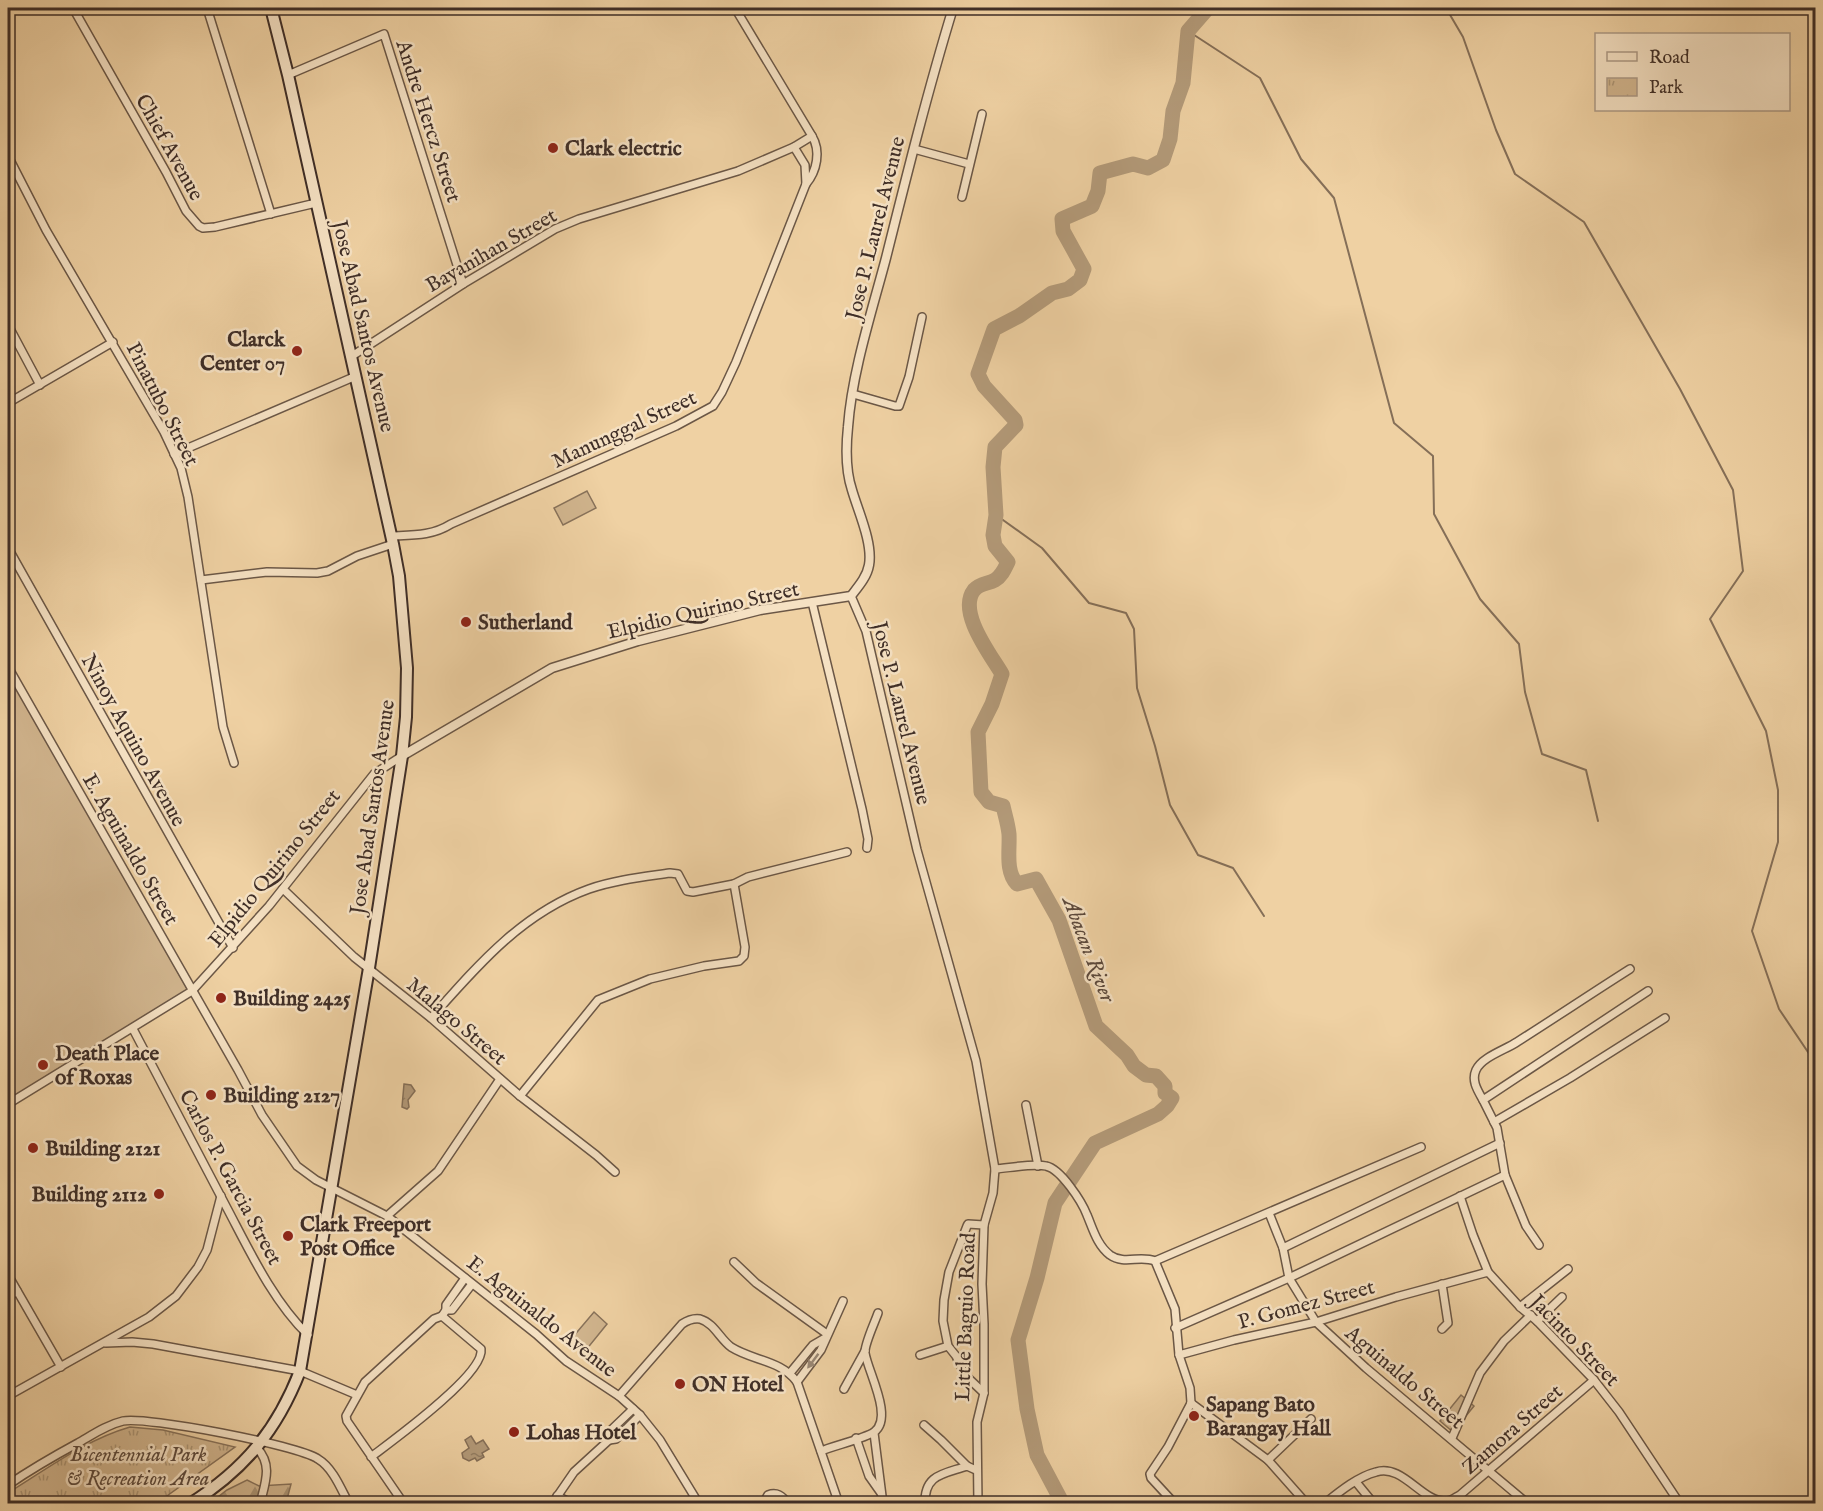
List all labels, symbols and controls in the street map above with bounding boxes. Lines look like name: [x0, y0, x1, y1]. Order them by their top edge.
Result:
legend: [1595, 33, 1790, 111]
street label: Andre Hercz Street: [388, 36, 467, 206]
text: Road: [1649, 47, 1690, 70]
text: Park: [1649, 77, 1684, 100]
street label: Chief Avenue: [128, 90, 209, 206]
street label: Jose P. Laurel Avenue: [840, 134, 912, 325]
place label: Clark electric: [565, 136, 682, 163]
marker: Clark electric: [546, 141, 560, 155]
street label: Bayanihan Street: [421, 203, 562, 300]
street label: Jose Abad Santos Avenue: [325, 216, 400, 435]
place label: Clarck Center 07: [200, 327, 286, 378]
street label: Pinatubo Street: [119, 338, 204, 471]
marker: Clarck Center 07: [290, 344, 304, 358]
street label: Manunggal Street: [548, 385, 701, 476]
street label: Elpidio Quirino Street: [605, 576, 802, 647]
place label: Sutherland: [478, 610, 573, 637]
marker: Sutherland: [459, 615, 473, 629]
street label: Jose P. Laurel Avenue: [864, 617, 936, 808]
street label: Ninoy Aquino Avenue: [74, 650, 192, 832]
street label: Jose Abad Santos Avenue: [345, 698, 402, 918]
street label: E. Aguinaldo Street: [75, 769, 184, 931]
street label: Elpidio Quirino Street: [203, 784, 347, 954]
water label: Abacan River: [1054, 891, 1122, 1008]
street label: Malago Street: [400, 972, 512, 1072]
place label: Building 2425: [233, 986, 351, 1013]
marker: Building 2425: [214, 991, 228, 1005]
place label: Death Place of Roxas: [55, 1041, 160, 1092]
marker: Death Place of Roxas: [36, 1058, 50, 1072]
place label: Building 2127: [223, 1083, 340, 1110]
street label: Carlos P. Garcia Street: [172, 1085, 287, 1270]
marker: Building 2127: [204, 1088, 218, 1102]
place label: Building 2121: [45, 1136, 161, 1163]
marker: Building 2121: [26, 1141, 40, 1155]
place label: Building 2112: [32, 1182, 147, 1209]
marker: Building 2112: [152, 1187, 166, 1201]
place label: Clark Freeport Post Office: [300, 1212, 432, 1263]
marker: Clark Freeport Post Office: [281, 1229, 295, 1243]
street label: Little Baguio Road: [950, 1231, 983, 1402]
street label: E. Aguinaldo Avenue: [461, 1250, 622, 1384]
street label: P. Gomez Street: [1235, 1274, 1378, 1337]
street label: Jacinto Street: [1522, 1288, 1625, 1393]
street label: Aguinaldo Street: [1338, 1320, 1469, 1436]
one-way arrow: [807, 1353, 819, 1368]
place label: ON Hotel: [692, 1372, 785, 1399]
marker: ON Hotel: [673, 1377, 687, 1391]
street label: Zamora Street: [1457, 1379, 1569, 1481]
place label: Sapang Bato Barangay Hall: [1206, 1392, 1332, 1443]
marker: Sapang Bato Barangay Hall: [1187, 1409, 1201, 1423]
place label: Lohas Hotel: [526, 1420, 637, 1447]
marker: Lohas Hotel: [507, 1425, 521, 1439]
park label: Bicentennial Park & Recreation Area: [67, 1442, 209, 1493]

